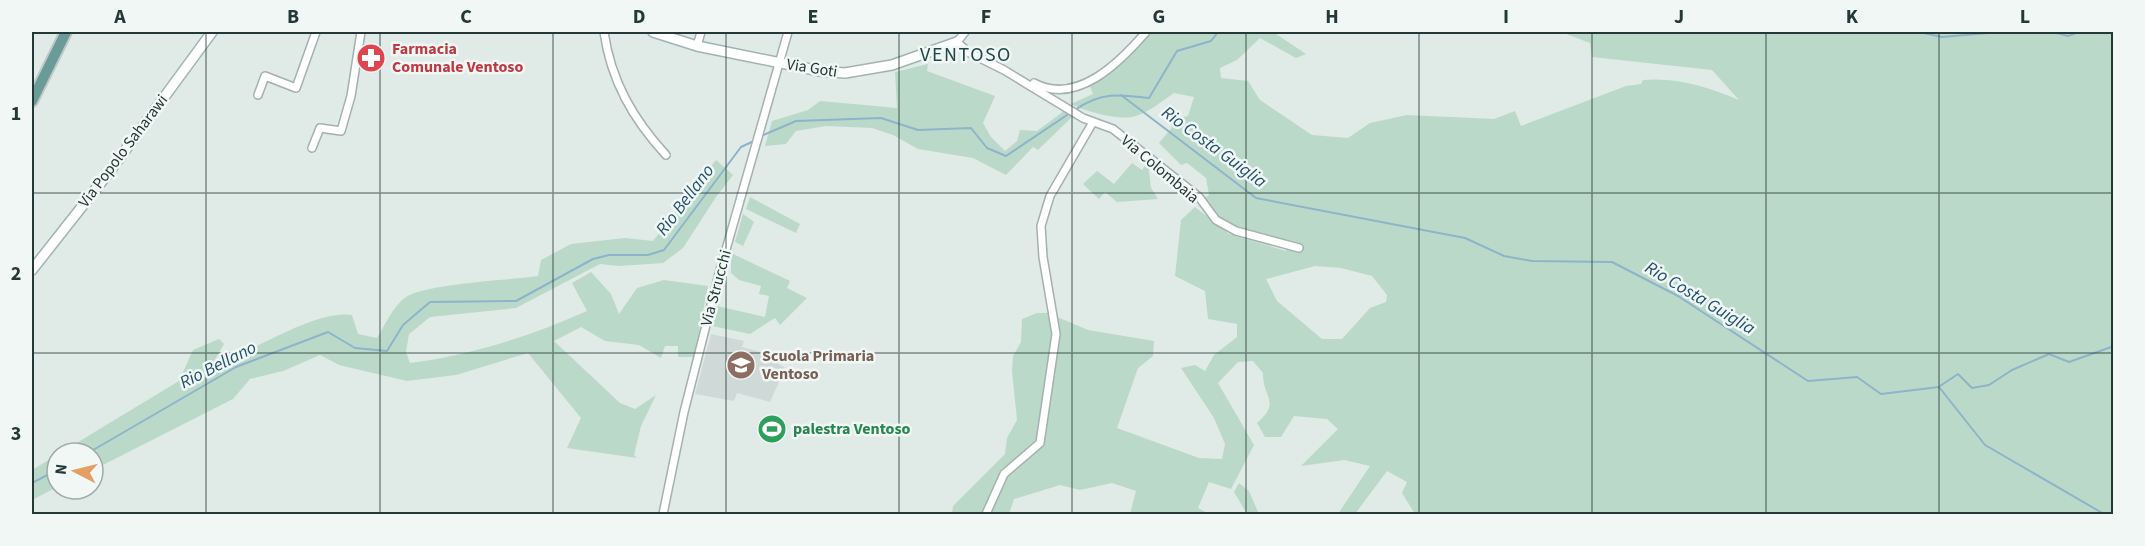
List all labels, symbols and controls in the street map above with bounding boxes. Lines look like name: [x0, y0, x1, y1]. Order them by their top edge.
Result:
text: A: [113, 3, 126, 31]
text: B: [287, 3, 299, 31]
text: C: [460, 3, 472, 31]
text: D: [633, 3, 645, 31]
text: E: [808, 3, 818, 31]
text: F: [981, 3, 991, 31]
text: G: [1153, 3, 1165, 31]
text: H: [1325, 3, 1339, 31]
text: I: [1503, 3, 1509, 31]
text: J: [1674, 3, 1684, 31]
text: K: [1846, 3, 1859, 31]
text: L: [2020, 3, 2030, 31]
place label: Farmacia Comunale Ventoso: [392, 38, 523, 78]
district label: VENTOSO: [920, 41, 1012, 69]
pharmacy icon: Farmacia Comunale Ventoso: [355, 42, 387, 74]
street label: Via Goti: [785, 53, 839, 83]
street label: Via Popolo Saharawi: [73, 90, 173, 212]
text: 1: [11, 100, 21, 128]
water label: Rio Costa Guiglia: [1156, 100, 1272, 194]
street label: Via Colombaia: [1116, 130, 1204, 208]
water label: Rio Bellano: [650, 159, 720, 241]
street label: Via Strucchi: [695, 247, 737, 329]
water label: Rio Costa Guiglia: [1640, 255, 1760, 341]
text: 2: [11, 260, 21, 288]
water label: Rio Bellano: [175, 335, 261, 395]
place label: Scuola Primaria Ventoso: [761, 345, 874, 385]
school or university icon: Scuola Primaria Ventoso: [725, 349, 757, 381]
sports icon: palestra Ventoso: [756, 413, 788, 445]
place label: palestra Ventoso: [793, 418, 910, 440]
text: 3: [11, 420, 21, 448]
north arrow: [45, 441, 105, 501]
text: N: [50, 463, 73, 476]

